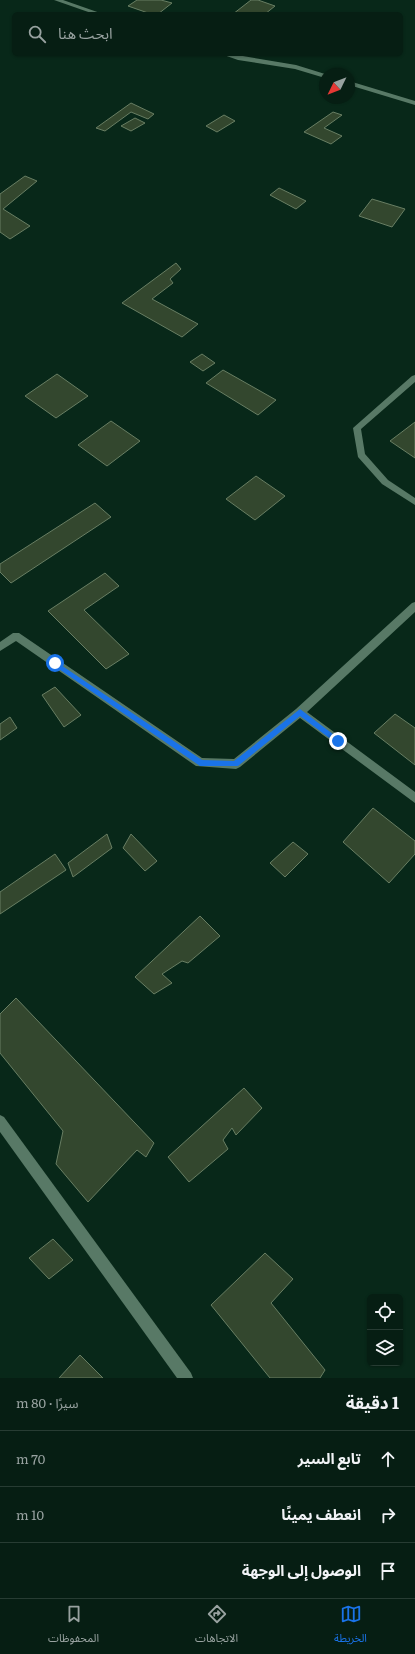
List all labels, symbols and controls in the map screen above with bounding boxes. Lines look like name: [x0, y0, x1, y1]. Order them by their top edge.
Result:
search box: [12, 12, 403, 56]
text: ابحث هنا: [58, 21, 113, 44]
icon: search: [26, 23, 48, 45]
north arrow: [319, 68, 355, 104]
route start: [46, 654, 64, 672]
route end: [329, 732, 347, 750]
map controls: [367, 1294, 403, 1366]
button: locate: [367, 1294, 403, 1330]
button: layers: [367, 1330, 403, 1366]
text: 1 دقيقة: [346, 1389, 399, 1414]
text: سيرًا · 80 m: [16, 1393, 78, 1412]
text: تابع السير: [298, 1446, 361, 1469]
icon: ahead: [377, 1448, 399, 1470]
text: 70 m: [16, 1449, 45, 1468]
text: انعطف يمينًا: [281, 1502, 361, 1525]
icon: right: [377, 1504, 399, 1526]
text: 10 m: [16, 1505, 44, 1524]
text: الوصول إلى الوجهة: [242, 1558, 361, 1581]
icon: arrive: [377, 1560, 399, 1582]
tab: المحفوظات: [48, 1603, 99, 1650]
tab: الاتجاهات: [195, 1603, 238, 1650]
tab: الخريطة: [334, 1603, 367, 1650]

